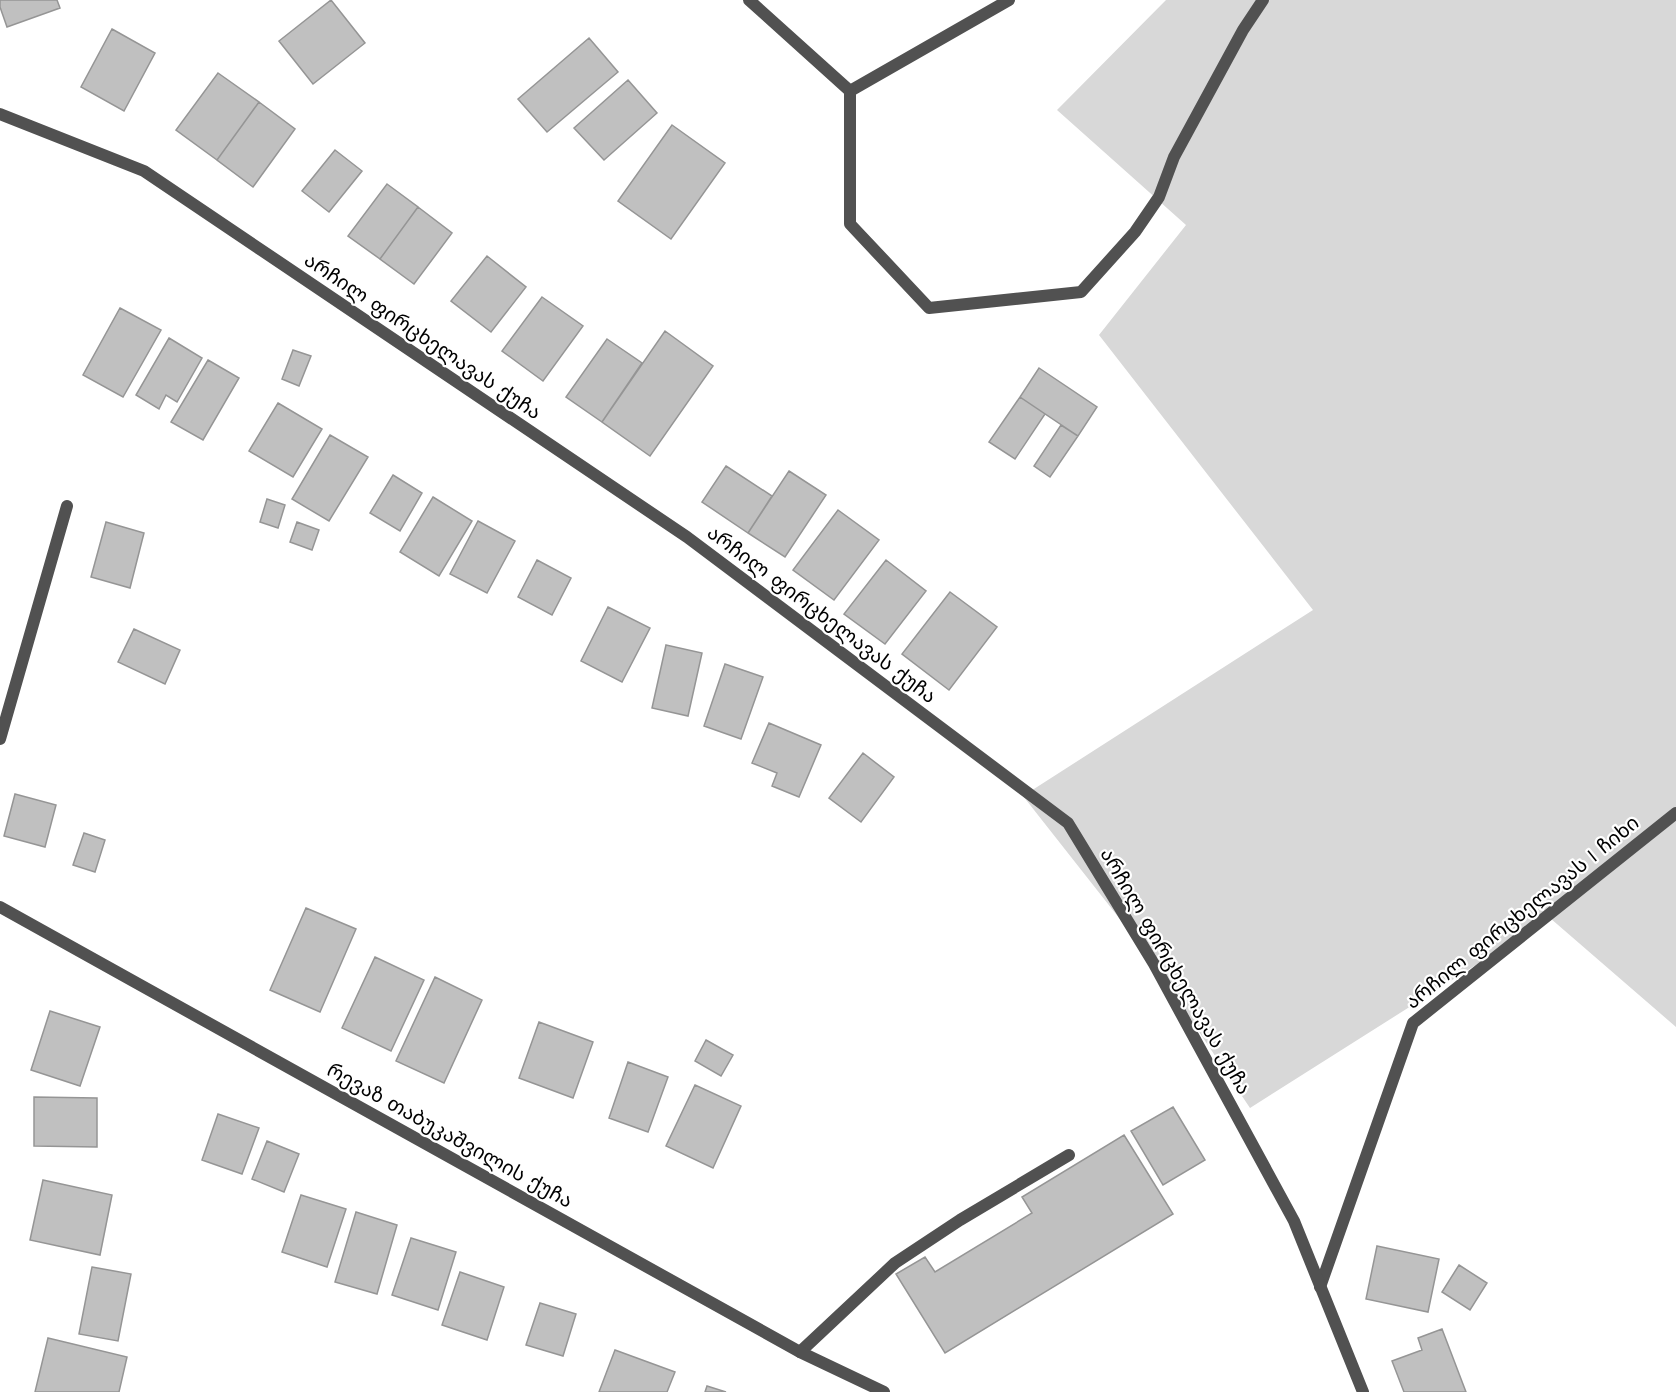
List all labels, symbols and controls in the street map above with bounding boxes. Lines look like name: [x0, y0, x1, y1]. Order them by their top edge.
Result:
street label: არჩილ ფირცხელავას ქუჩა: [299, 248, 546, 425]
street label: არჩილ ფირცხელავას ქუჩა: [702, 520, 941, 709]
street label: არჩილ ფირცხელავას I ჩიხი: [1400, 810, 1644, 1014]
street label: არჩილ ფირცხელავას ქუჩა: [1095, 843, 1257, 1099]
street label: რევაზ თაბუკაშვილის ქუჩა: [323, 1057, 577, 1214]

